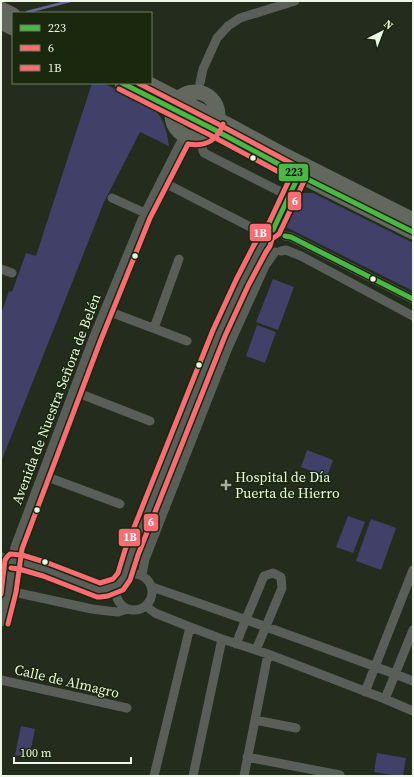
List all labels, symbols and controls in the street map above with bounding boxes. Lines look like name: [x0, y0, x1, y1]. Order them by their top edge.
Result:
legend: [12, 12, 152, 84]
north arrow: [362, 12, 402, 52]
text: N: [380, 17, 396, 33]
text: 223: [48, 20, 66, 36]
text: 6: [48, 40, 54, 56]
text: 1B: [48, 60, 62, 76]
unlabelled marker: [248, 153, 258, 163]
line badge: 223: [278, 163, 309, 182]
text: 223: [285, 165, 303, 180]
line badge: 6: [287, 191, 302, 211]
text: 6: [292, 194, 298, 209]
line badge: 1B: [249, 223, 272, 242]
text: 1B: [253, 226, 267, 241]
unlabelled marker: [130, 251, 140, 261]
unlabelled marker: [368, 274, 378, 284]
street label: Avenida de Nuestra Señora de Belén: [7, 290, 106, 507]
unlabelled marker: [194, 360, 204, 370]
place label: Hospital de Día Puerta de Hierro: [235, 467, 340, 503]
marker: Hospital de Día Puerta de Hierro: [220, 479, 232, 491]
unlabelled marker: [32, 505, 42, 515]
line badge: 6: [143, 513, 159, 532]
text: 6: [148, 515, 154, 530]
line badge: 1B: [118, 528, 141, 547]
text: 1B: [123, 530, 137, 545]
unlabelled marker: [40, 557, 50, 567]
street label: Calle de Almagro: [13, 659, 122, 703]
scale bar: [14, 739, 131, 765]
text: 100 m: [20, 745, 52, 761]

